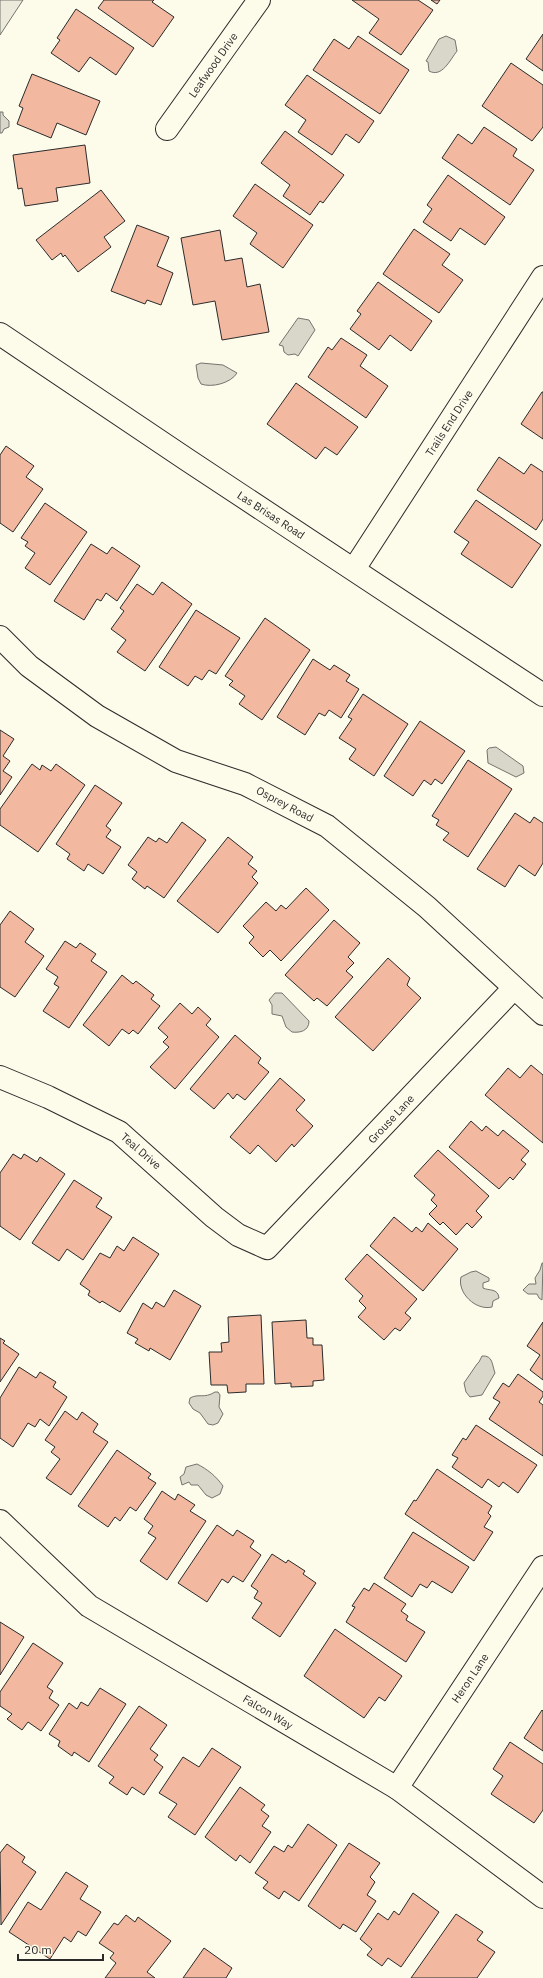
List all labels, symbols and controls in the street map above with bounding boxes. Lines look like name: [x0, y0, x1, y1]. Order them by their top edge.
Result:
street label: Leafwood Drive: [185, 30, 241, 100]
street label: Trails End Drive: [422, 387, 476, 459]
street label: Las Brisas Road: [235, 488, 307, 542]
street label: Osprey Road: [254, 783, 316, 825]
street label: Grouse Lane: [365, 1092, 417, 1146]
street label: Teal Drive: [118, 1130, 164, 1172]
street label: Heron Lane: [448, 1651, 492, 1705]
street label: Falcon Way: [240, 1692, 296, 1733]
scale bar: [18, 1936, 103, 1962]
text: 20 m: [24, 1942, 52, 1957]

